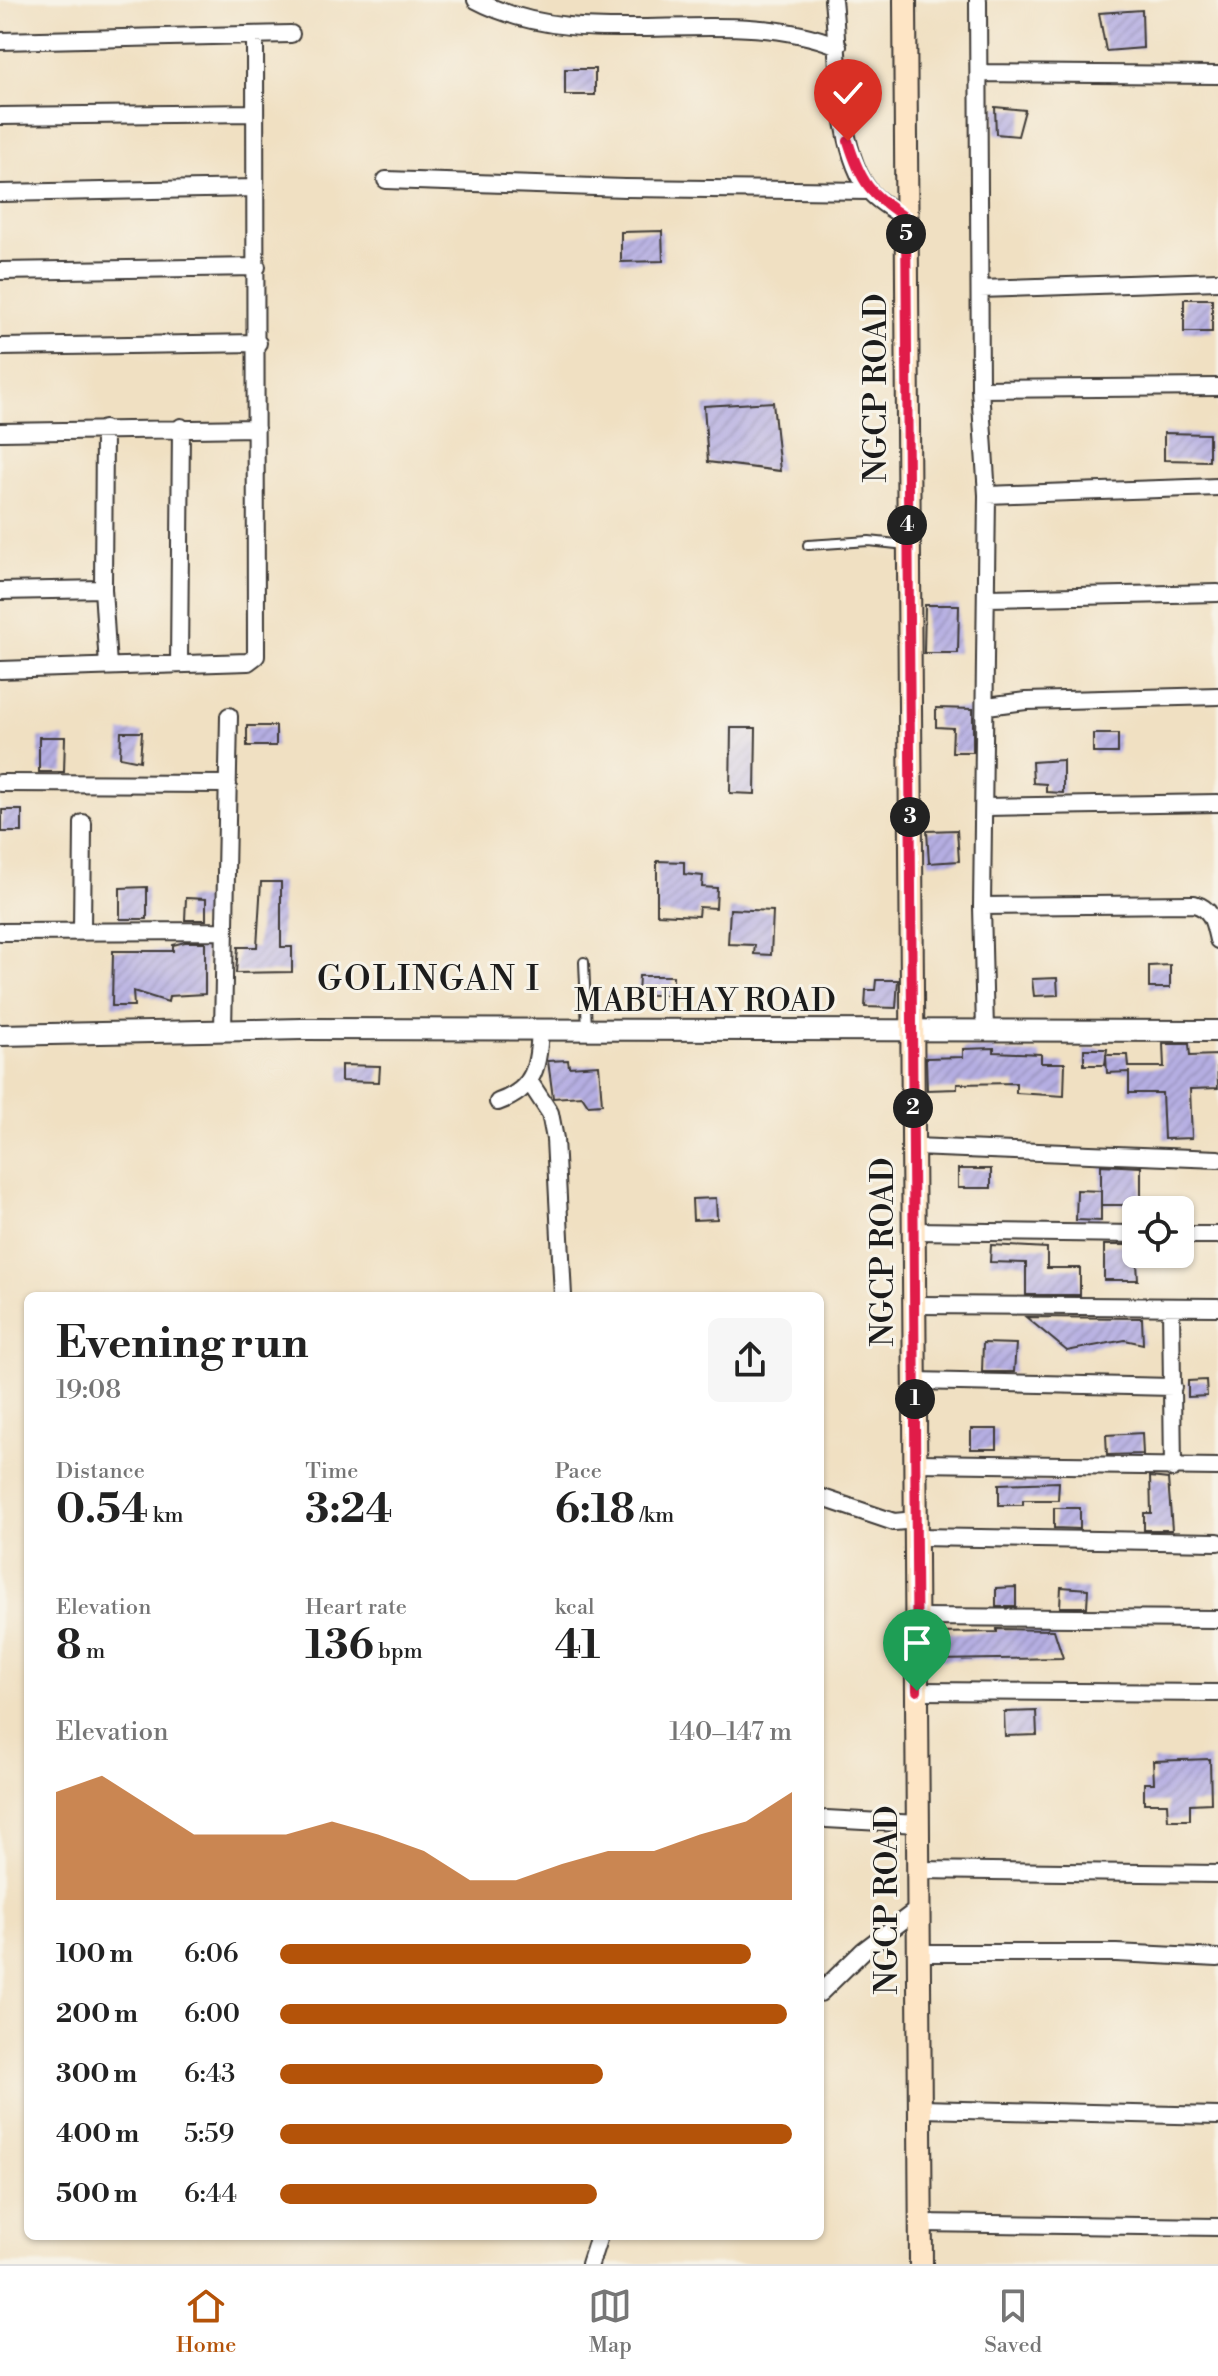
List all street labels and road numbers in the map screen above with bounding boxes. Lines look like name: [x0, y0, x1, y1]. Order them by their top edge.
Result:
street label: NGCP ROAD: [856, 293, 896, 483]
street label: MABUHAY ROAD: [574, 981, 836, 1021]
street label: NGCP ROAD: [863, 1157, 903, 1347]
street label: NGCP ROAD: [867, 1805, 907, 1995]

